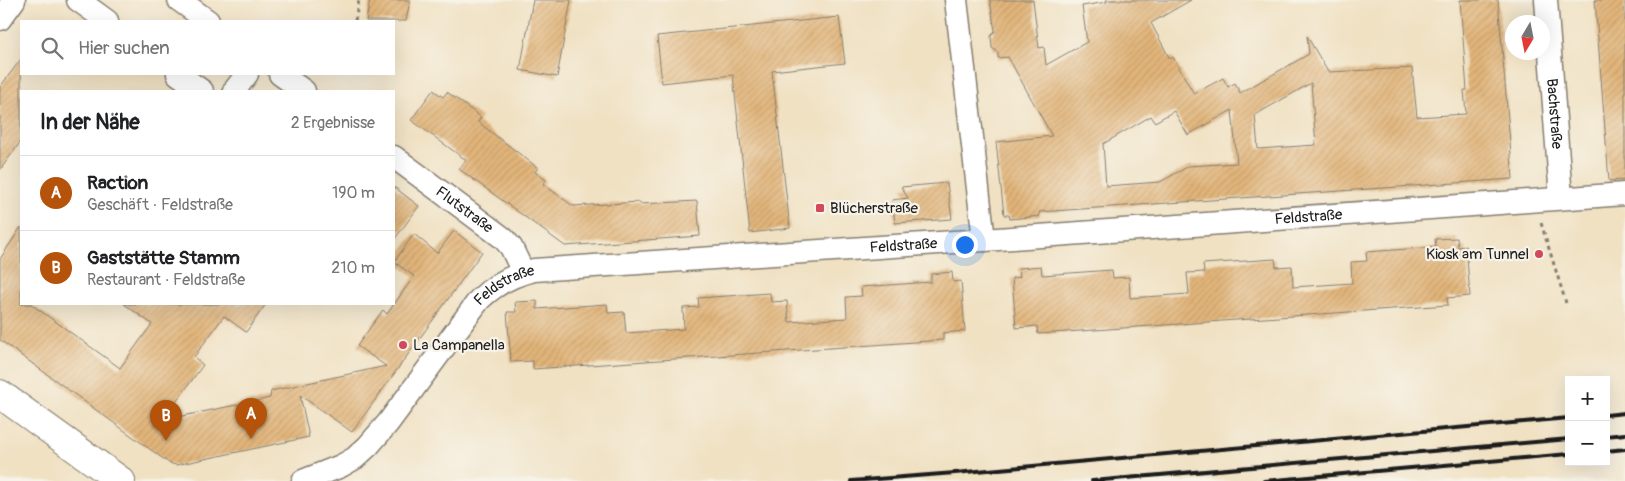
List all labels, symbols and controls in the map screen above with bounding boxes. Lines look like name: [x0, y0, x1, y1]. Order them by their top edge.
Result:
north arrow: [1505, 15, 1550, 60]
search box: [20, 20, 395, 75]
icon: search: [38, 34, 66, 62]
text: Hier suchen: [78, 36, 170, 60]
street label: Bachstraße: [1542, 78, 1566, 150]
text: In der Nähe: [40, 109, 140, 136]
text: 2 Ergebnisse: [291, 113, 375, 133]
text: Raction: [87, 171, 148, 195]
street label: Flutstraße: [432, 182, 497, 238]
text: A: [51, 183, 61, 203]
text: 190 m: [332, 183, 375, 203]
text: Geschäft · Feldstraße: [87, 195, 233, 215]
place label: Blücherstraße: [830, 199, 918, 218]
marker: Blücherstraße: [814, 202, 826, 214]
street label: Feldstraße: [1274, 205, 1344, 229]
your location: [952, 232, 978, 258]
street label: Feldstraße: [869, 234, 939, 258]
place label: Kiosk am Tunnel: [1426, 245, 1529, 264]
text: Gaststätte Stamm: [87, 246, 240, 270]
marker: Kiosk am Tunnel: [1533, 248, 1545, 260]
text: B: [51, 258, 61, 278]
text: 210 m: [331, 258, 375, 278]
street label: Feldstraße: [470, 261, 537, 310]
text: Restaurant · Feldstraße: [87, 270, 245, 290]
place label: La Campanella: [413, 336, 505, 355]
marker: La Campanella: [397, 339, 409, 351]
map controls: [1565, 376, 1610, 466]
button: +: [1565, 376, 1610, 421]
pin: A: [235, 398, 267, 439]
pin: B: [150, 400, 182, 441]
button: −: [1565, 421, 1610, 466]

